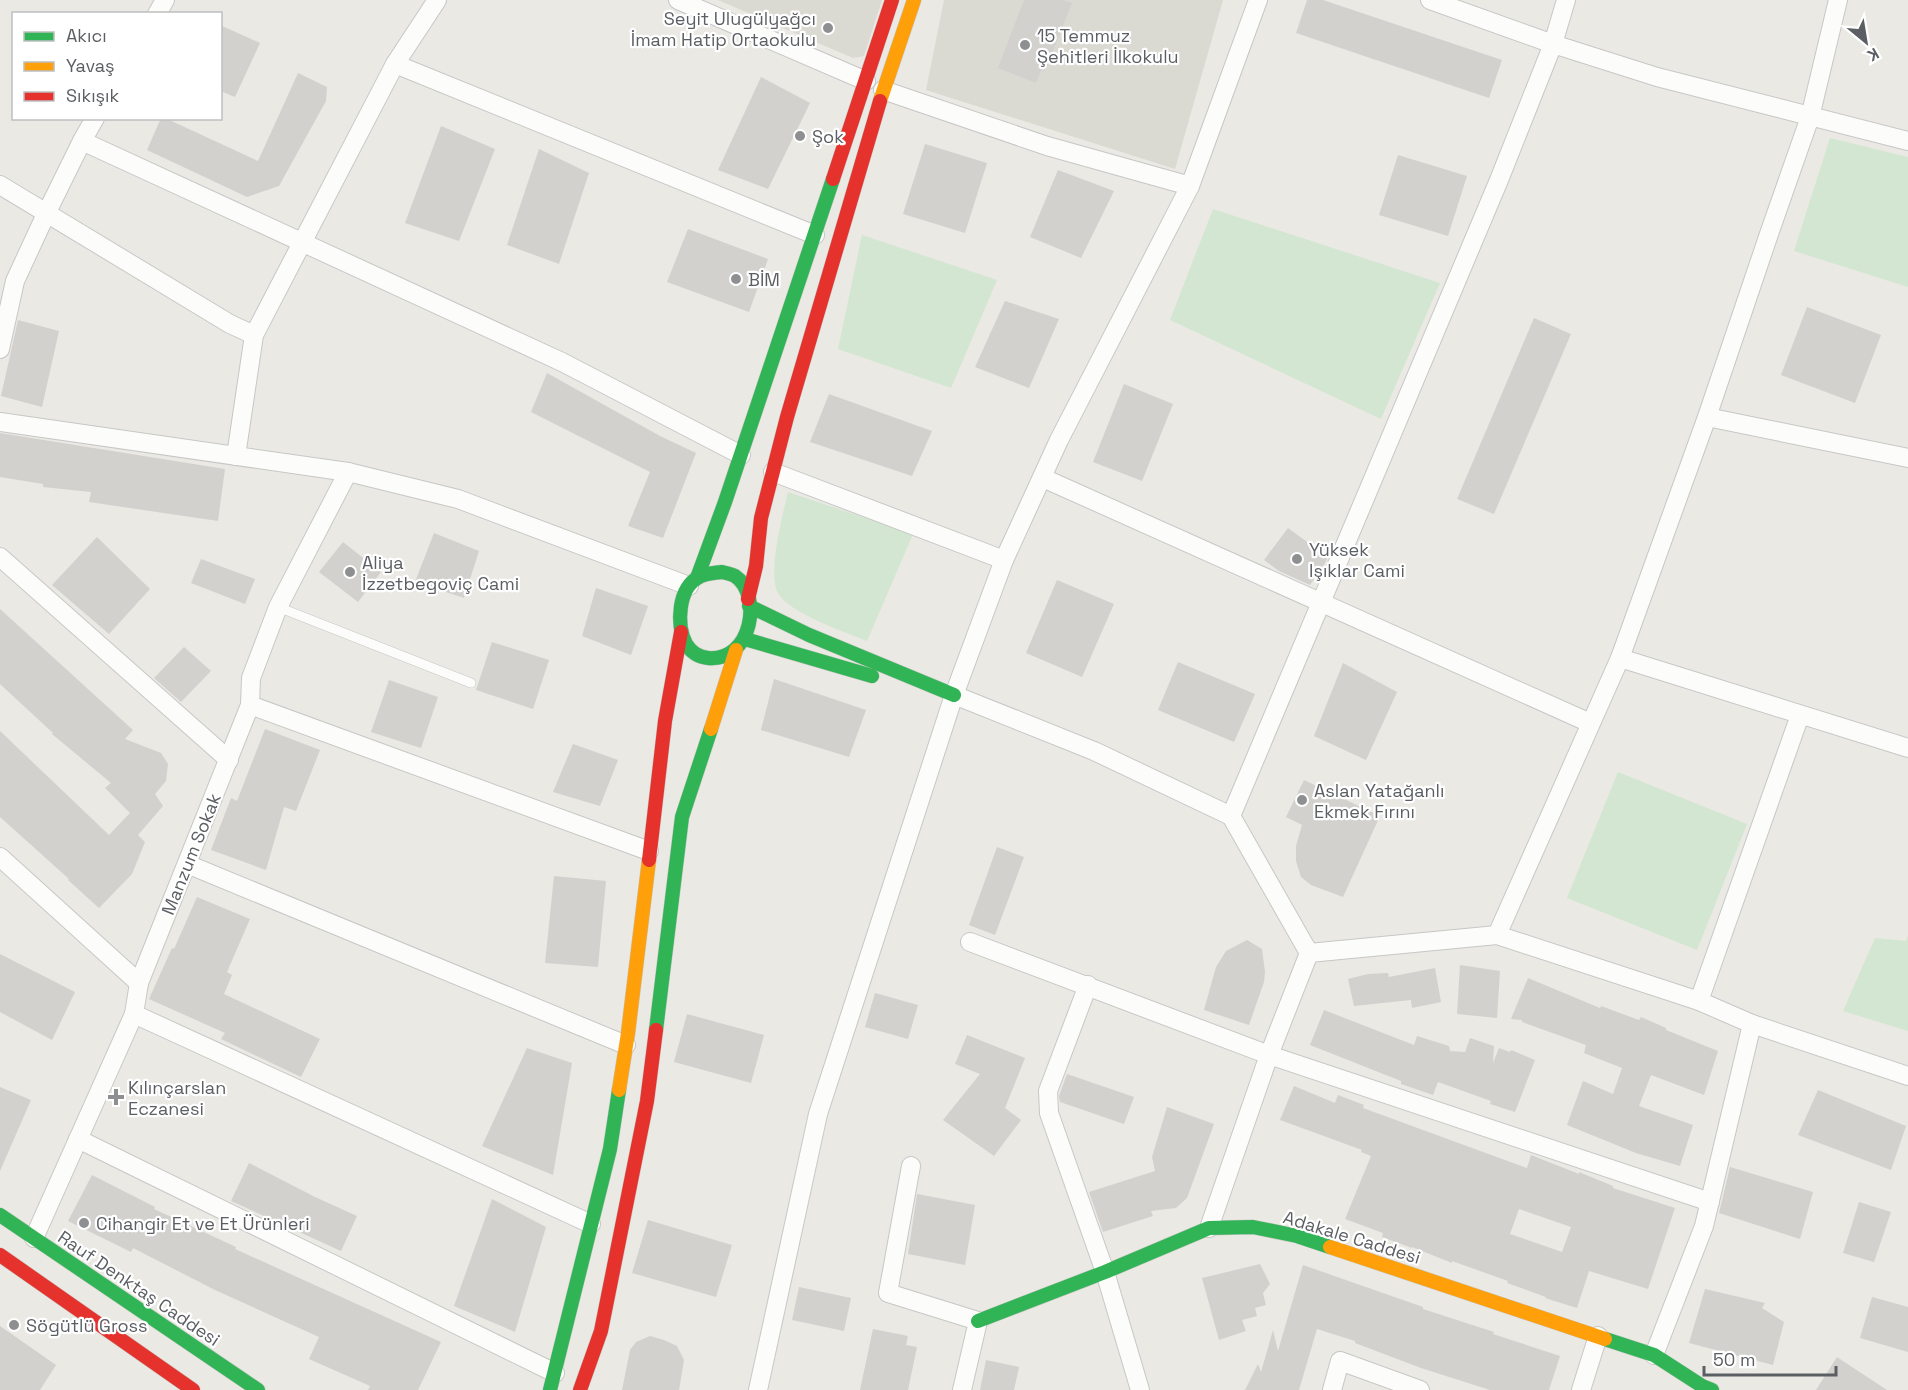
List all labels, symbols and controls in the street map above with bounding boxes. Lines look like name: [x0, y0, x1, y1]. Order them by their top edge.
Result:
place label: Seyit Ulugülyağcı İmam Hatip Ortaokulu: [631, 7, 816, 51]
legend: [12, 12, 222, 120]
north arrow: [1836, 12, 1896, 72]
marker: Seyit Ulugülyağcı İmam Hatip Ortaokulu: [821, 21, 835, 35]
text: Akıcı: [66, 24, 107, 47]
place label: 15 Temmuz Şehitleri İlkokulu: [1037, 24, 1179, 68]
marker: 15 Temmuz Şehitleri İlkokulu: [1018, 38, 1032, 52]
text: K: [1864, 43, 1883, 66]
text: Yavaş: [66, 54, 115, 77]
text: Sıkışık: [66, 84, 119, 107]
place label: Şok: [812, 125, 844, 148]
marker: Şok: [793, 129, 807, 143]
place label: BİM: [748, 268, 780, 291]
marker: BİM: [729, 272, 743, 286]
place label: Yüksek Işıklar Cami: [1309, 538, 1405, 582]
place label: Aliya İzzetbegoviç Cami: [362, 551, 519, 595]
marker: Yüksek Işıklar Cami: [1290, 552, 1304, 566]
marker: Aliya İzzetbegoviç Cami: [343, 565, 357, 579]
place label: Aslan Yatağanlı Ekmek Fırını: [1314, 779, 1444, 823]
street label: Manzum Sokak: [156, 790, 226, 918]
marker: Aslan Yatağanlı Ekmek Fırını: [1295, 793, 1309, 807]
place label: Kılınçarslan Eczanesi: [128, 1076, 226, 1120]
marker: Kılınçarslan Eczanesi: [109, 1090, 123, 1104]
street label: Adakale Caddesi: [1281, 1205, 1423, 1269]
place label: Cihangir Et ve Et Ürünleri: [96, 1212, 310, 1235]
marker: Cihangir Et ve Et Ürünleri: [77, 1216, 91, 1230]
street label: Rauf Denktaş Caddesi: [54, 1225, 224, 1351]
place label: Sögütlü Gross: [26, 1314, 148, 1337]
marker: Sögütlü Gross: [7, 1318, 21, 1332]
scale bar: [1704, 1339, 1836, 1377]
text: 50 m: [1713, 1348, 1755, 1371]

